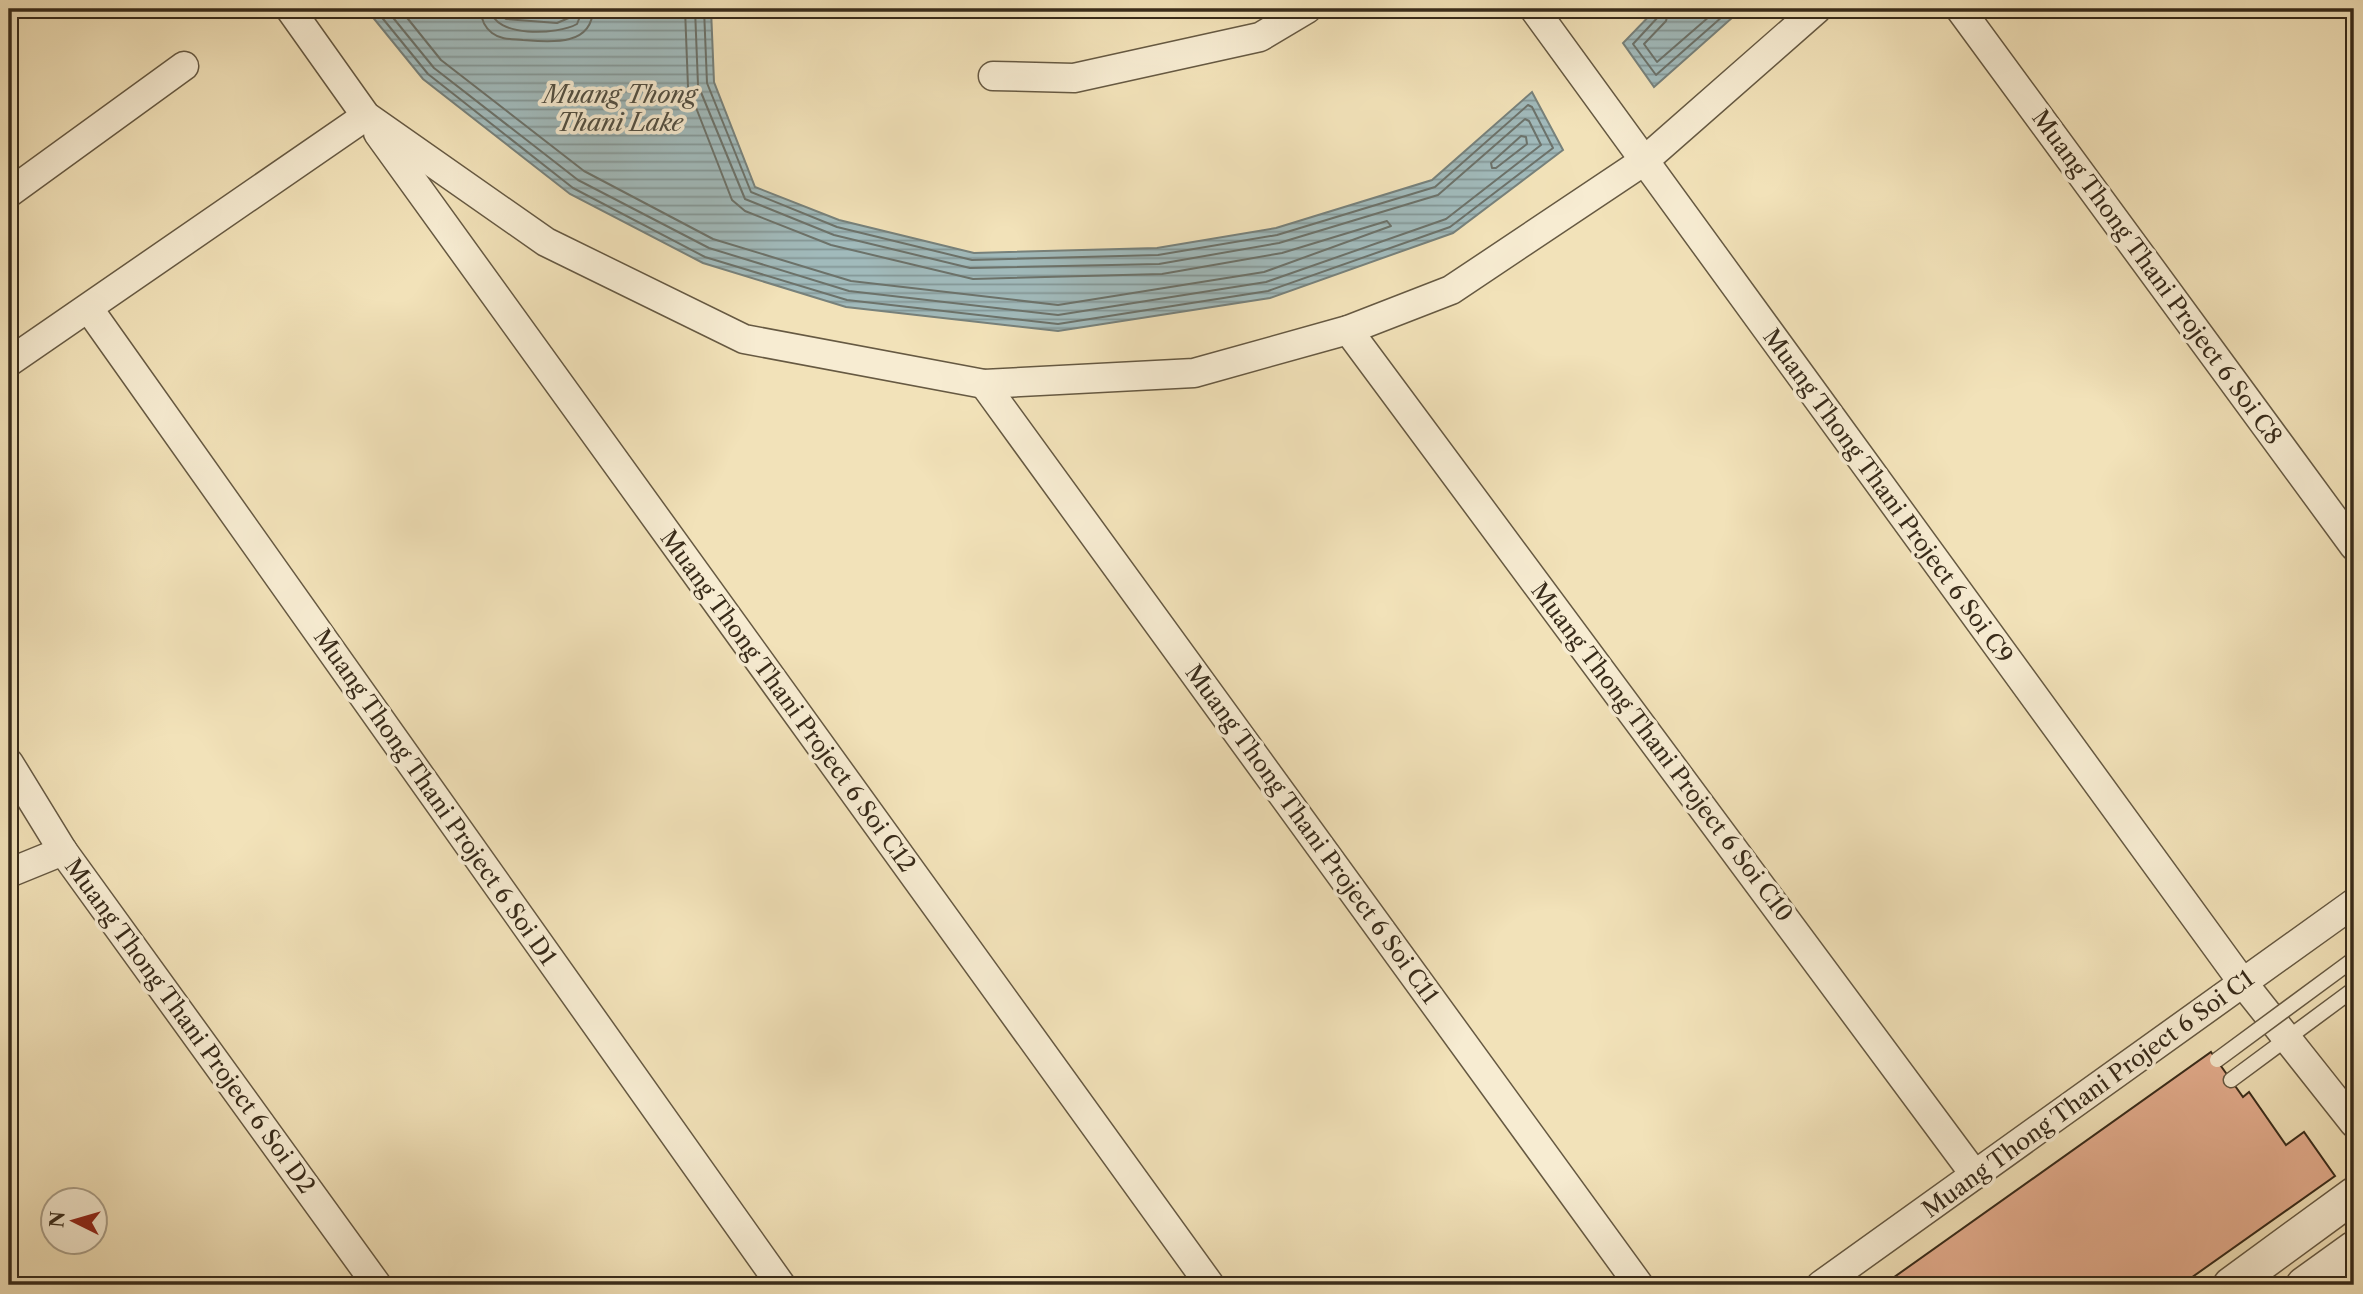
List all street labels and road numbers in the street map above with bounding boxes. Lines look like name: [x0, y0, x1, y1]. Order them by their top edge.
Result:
street label: Muang Thong Thani Project 6 Soi C8: [2026, 104, 2288, 450]
street label: Muang Thong Thani Project 6 Soi C9: [1757, 323, 2019, 669]
street label: Muang Thong Thani Project 6 Soi C12: [654, 525, 922, 877]
street label: Muang Thong Thani Project 6 Soi C10: [1525, 577, 1799, 927]
street label: Muang Thong Thani Project 6 Soi D1: [308, 624, 562, 971]
street label: Muang Thong Thani Project 6 Soi C11: [1179, 659, 1445, 1009]
street label: Muang Thong Thani Project 6 Soi D2: [59, 853, 321, 1199]
street label: Muang Thong Thani Project 6 Soi C1: [1917, 964, 2259, 1224]

